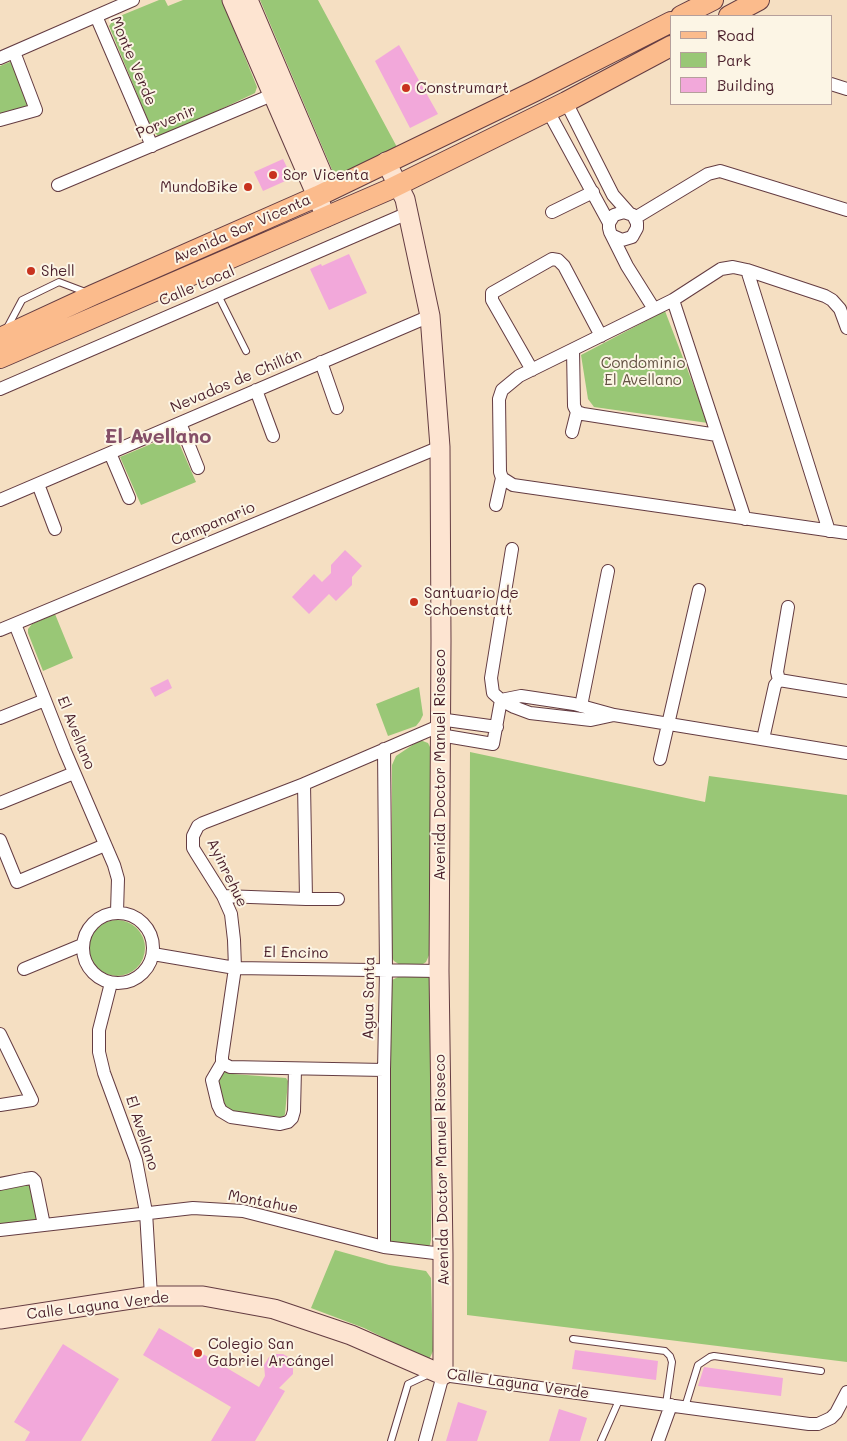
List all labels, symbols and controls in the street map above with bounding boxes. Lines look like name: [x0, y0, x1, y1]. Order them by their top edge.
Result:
street label: Monte Verde: [106, 14, 160, 108]
legend: [670, 15, 832, 105]
text: Road: [717, 25, 754, 45]
text: Park: [717, 50, 751, 70]
text: Building: [717, 75, 774, 95]
place label: Construmart: [416, 79, 509, 97]
marker: Construmart: [400, 82, 412, 94]
street label: Porvenir: [133, 101, 199, 143]
place label: Sor Vicenta: [283, 166, 369, 184]
marker: Sor Vicenta: [267, 169, 279, 181]
place label: MundoBike: [160, 178, 238, 196]
marker: MundoBike: [242, 181, 254, 193]
street label: Avenida Sor Vicenta: [170, 190, 314, 268]
place label: Shell: [41, 262, 75, 280]
street label: Calle Local: [156, 262, 238, 310]
marker: Shell: [25, 265, 37, 277]
street label: Nevados de Chillán: [168, 345, 304, 417]
park label: Condominio El Avellano: [601, 354, 685, 389]
district label: El Avellano: [105, 425, 211, 449]
street label: Campanario: [168, 498, 258, 550]
place label: Santuario de Schoenstatt: [424, 584, 519, 619]
marker: Santuario de Schoenstatt: [408, 596, 420, 608]
street label: Avenida Doctor Manuel Rioseco: [431, 649, 449, 881]
street label: El Avellano: [53, 694, 99, 772]
street label: Ayinrehue: [203, 836, 251, 910]
street label: El Encino: [264, 943, 328, 963]
street label: Agua Santa: [359, 956, 379, 1040]
street label: Avenida Doctor Manuel Rioseco: [431, 1054, 453, 1286]
street label: El Avellano: [121, 1093, 163, 1173]
street label: Montahue: [226, 1186, 300, 1218]
street label: Calle Laguna Verde: [26, 1288, 170, 1324]
place label: Colegio San Gabriel Arcángel: [208, 1335, 334, 1370]
marker: Colegio San Gabriel Arcángel: [192, 1347, 204, 1359]
street label: Calle Laguna Verde: [446, 1365, 590, 1403]

